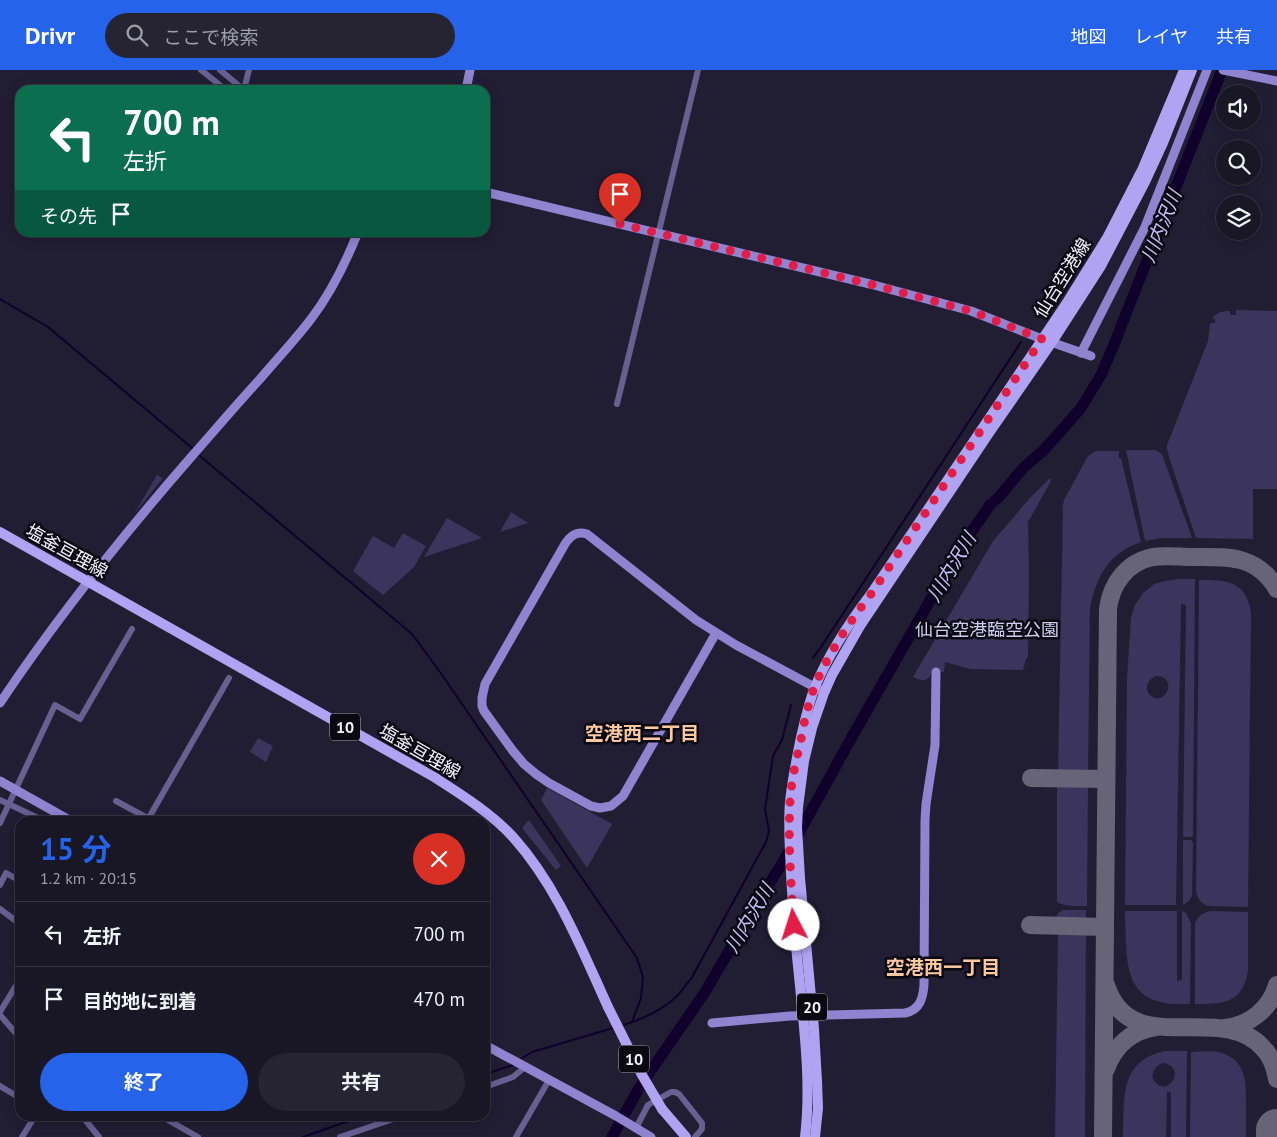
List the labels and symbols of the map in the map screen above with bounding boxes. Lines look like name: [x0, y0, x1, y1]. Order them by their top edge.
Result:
pin: [599, 173, 641, 224]
water label: 川内沢川: [1136, 184, 1187, 266]
street label: 仙台空港線: [1028, 234, 1096, 322]
street label: 塩釜亘理線: [22, 519, 112, 583]
water label: 川内沢川: [921, 527, 982, 606]
park label: 仙台空港臨空公園: [915, 618, 1059, 641]
road number: 10: [330, 714, 360, 740]
street label: 塩釜亘理線: [375, 719, 465, 783]
district label: 空港西二丁目: [585, 721, 699, 745]
water label: 川内沢川: [719, 878, 780, 957]
position arrow: [767, 898, 819, 950]
district label: 空港西一丁目: [886, 955, 1000, 979]
road number: 20: [797, 994, 827, 1020]
road number: 10: [619, 1046, 649, 1072]

